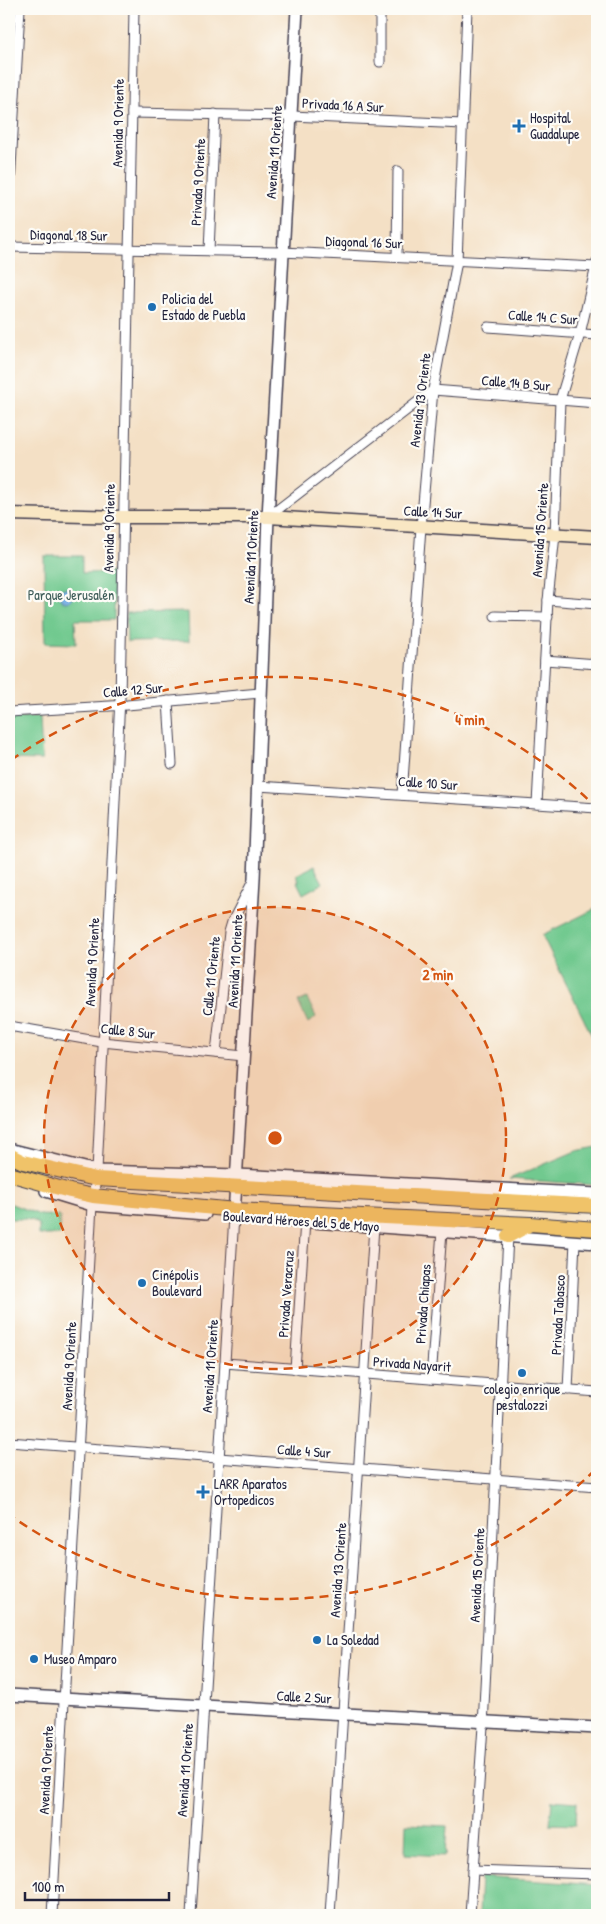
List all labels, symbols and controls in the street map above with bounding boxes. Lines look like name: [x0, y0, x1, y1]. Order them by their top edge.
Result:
street label: Avenida 9 Oriente: [107, 78, 128, 167]
street label: Privada 16 A Sur: [302, 93, 385, 116]
street label: Avenida 11 Oriente: [261, 104, 286, 199]
place label: Hospital Guadalupe: [530, 108, 580, 144]
marker: Hospital Guadalupe: [512, 119, 526, 133]
street label: Privada 9 Oriente: [186, 137, 209, 226]
street label: Diagonal 18 Sur: [30, 224, 109, 246]
street label: Diagonal 16 Sur: [325, 231, 404, 253]
place label: Policia del Estado de Puebla: [162, 289, 246, 324]
marker: Policia del Estado de Puebla: [146, 301, 158, 313]
street label: Calle 14 C Sur: [508, 305, 579, 328]
street label: Avenida 13 Oriente: [404, 351, 435, 448]
street label: Calle 14 B Sur: [481, 370, 552, 395]
street label: Avenida 15 Oriente: [527, 482, 552, 578]
street label: Avenida 9 Oriente: [98, 483, 119, 572]
street label: Calle 14 Sur: [403, 500, 464, 523]
street label: Avenida 11 Oriente: [239, 509, 262, 604]
park label: Parque Jerusalén: [28, 585, 114, 605]
street label: Calle 12 Sur: [102, 677, 164, 702]
text: 4 min: [455, 709, 485, 730]
street label: Calle 10 Sur: [397, 771, 459, 794]
street label: Avenida 11 Oriente: [223, 913, 246, 1008]
street label: Avenida 9 Oriente: [80, 917, 103, 1007]
street label: Calle 11 Oriente: [197, 935, 224, 1017]
text: 2 min: [423, 964, 454, 985]
street label: Calle 8 Sur: [100, 1018, 157, 1043]
centre of rings: [266, 1129, 284, 1147]
street label: Boulevard Héroes del 5 de Mayo: [222, 1206, 380, 1236]
street label: Privada Veracruz: [273, 1250, 298, 1338]
street label: Privada Chiapas: [410, 1264, 436, 1344]
place label: Cinépolis Boulevard: [152, 1265, 202, 1300]
street label: Privada Tabasco: [546, 1274, 569, 1356]
marker: Cinépolis Boulevard: [136, 1277, 148, 1289]
street label: Avenida 11 Oriente: [197, 1318, 222, 1413]
street label: Avenida 9 Oriente: [57, 1321, 80, 1411]
street label: Privada Nayarit: [372, 1351, 452, 1377]
marker: colegio enrique pestalozzi: [516, 1367, 528, 1379]
place label: colegio enrique pestalozzi: [484, 1379, 561, 1415]
street label: Calle 4 Sur: [277, 1439, 332, 1462]
place label: LARR Aparatos Ortopedicos: [214, 1474, 287, 1510]
marker: LARR Aparatos Ortopedicos: [196, 1485, 210, 1499]
street label: Avenida 13 Oriente: [325, 1522, 350, 1618]
street label: Avenida 15 Oriente: [465, 1527, 488, 1623]
place label: La Soledad: [327, 1630, 379, 1649]
marker: La Soledad: [311, 1634, 323, 1646]
place label: Museo Amparo: [44, 1649, 117, 1669]
marker: Museo Amparo: [28, 1653, 40, 1665]
street label: Calle 2 Sur: [276, 1686, 333, 1707]
street label: Avenida 11 Oriente: [172, 1722, 197, 1817]
street label: Avenida 9 Oriente: [34, 1725, 57, 1815]
scale bar: [25, 1869, 169, 1901]
text: 100 m: [32, 1876, 65, 1897]

